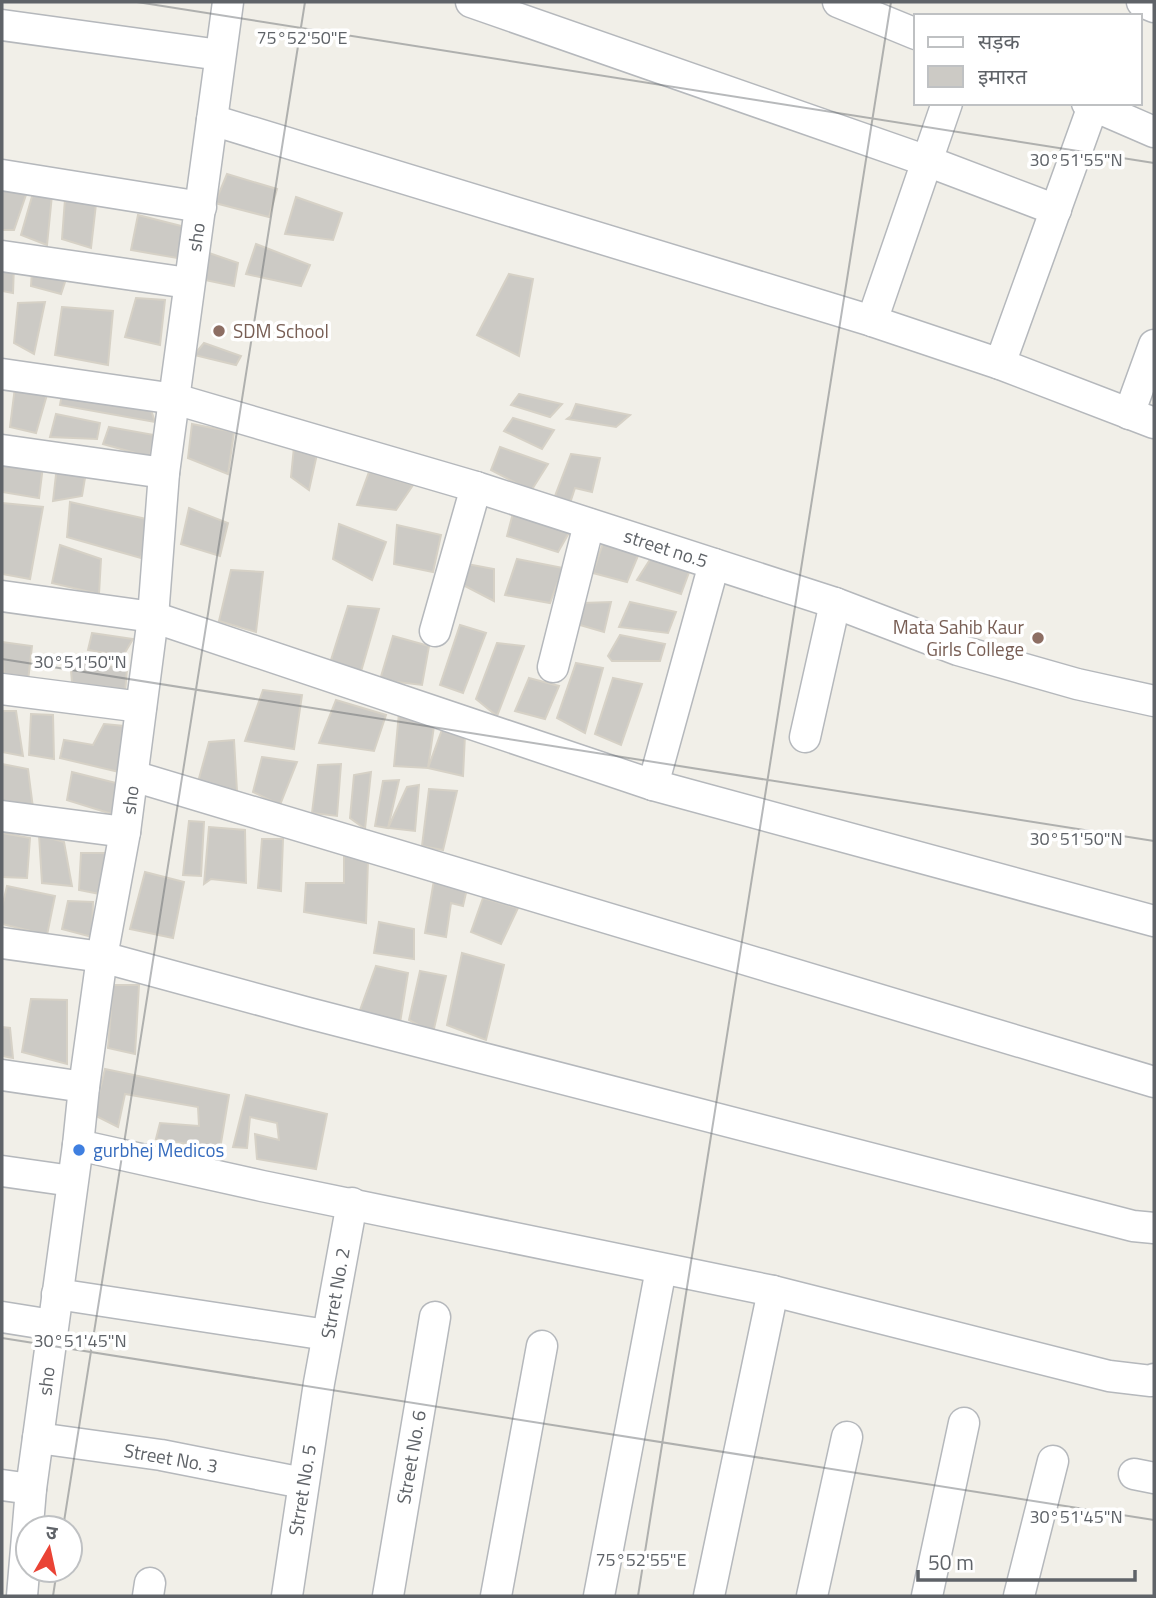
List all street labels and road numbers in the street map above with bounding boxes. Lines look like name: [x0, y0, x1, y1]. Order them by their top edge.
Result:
street label: sho: [179, 220, 212, 254]
street label: street no.5: [620, 520, 712, 575]
street label: sho: [113, 784, 146, 816]
street label: Strret No. 2: [312, 1245, 357, 1341]
street label: sho: [29, 1365, 62, 1397]
street label: Street No. 6: [388, 1408, 433, 1506]
street label: Street No. 3: [122, 1435, 220, 1480]
street label: Strret No. 5: [280, 1442, 323, 1538]

